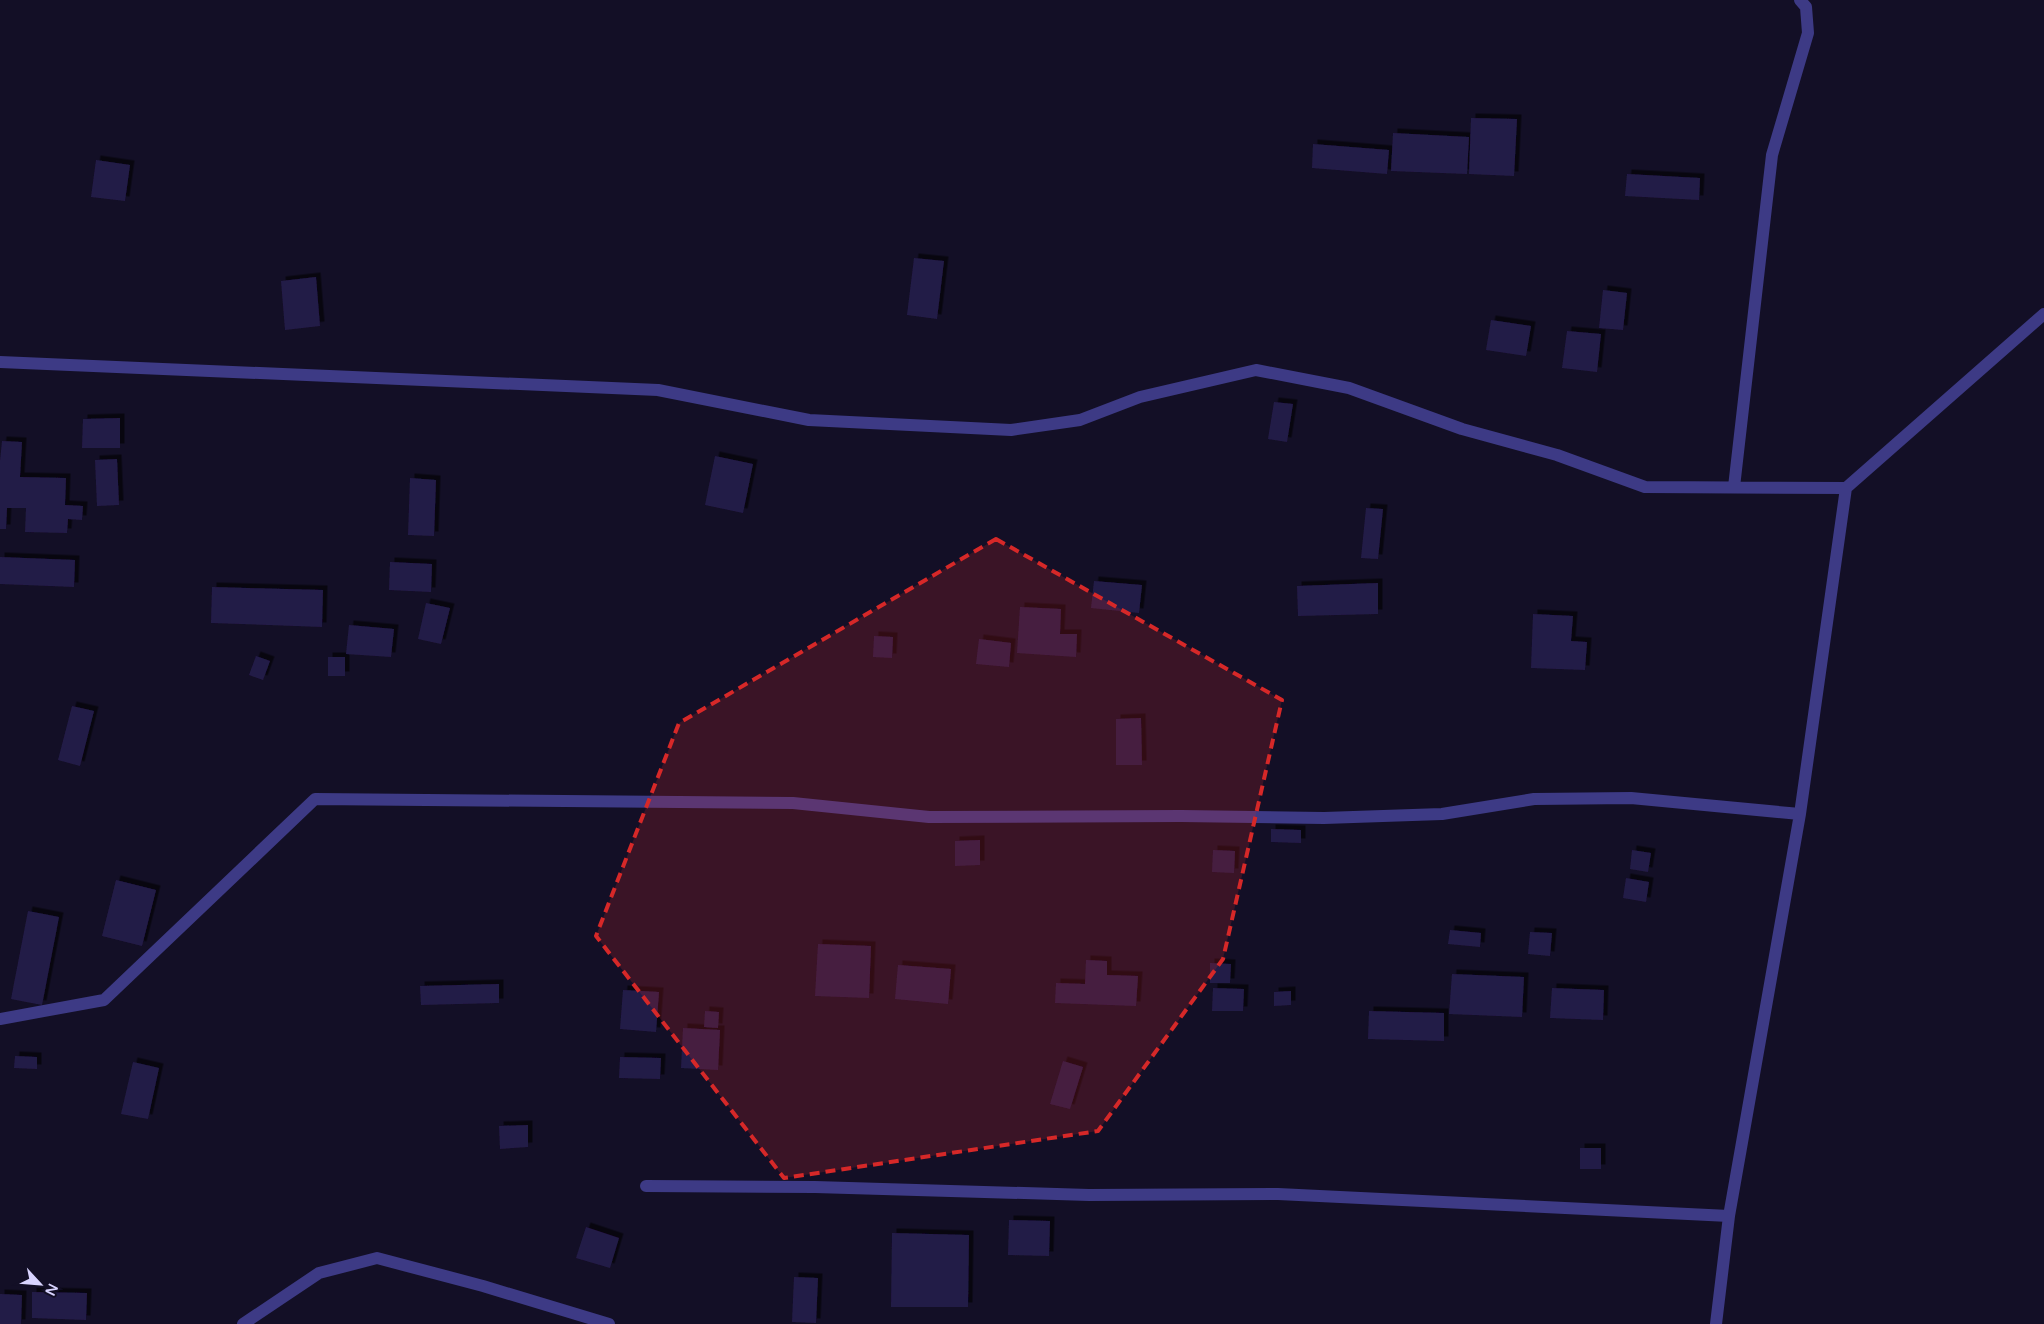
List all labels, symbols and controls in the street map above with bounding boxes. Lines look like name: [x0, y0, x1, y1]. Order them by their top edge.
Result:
north arrow: [15, 1259, 65, 1309]
text: N: [41, 1281, 61, 1298]

